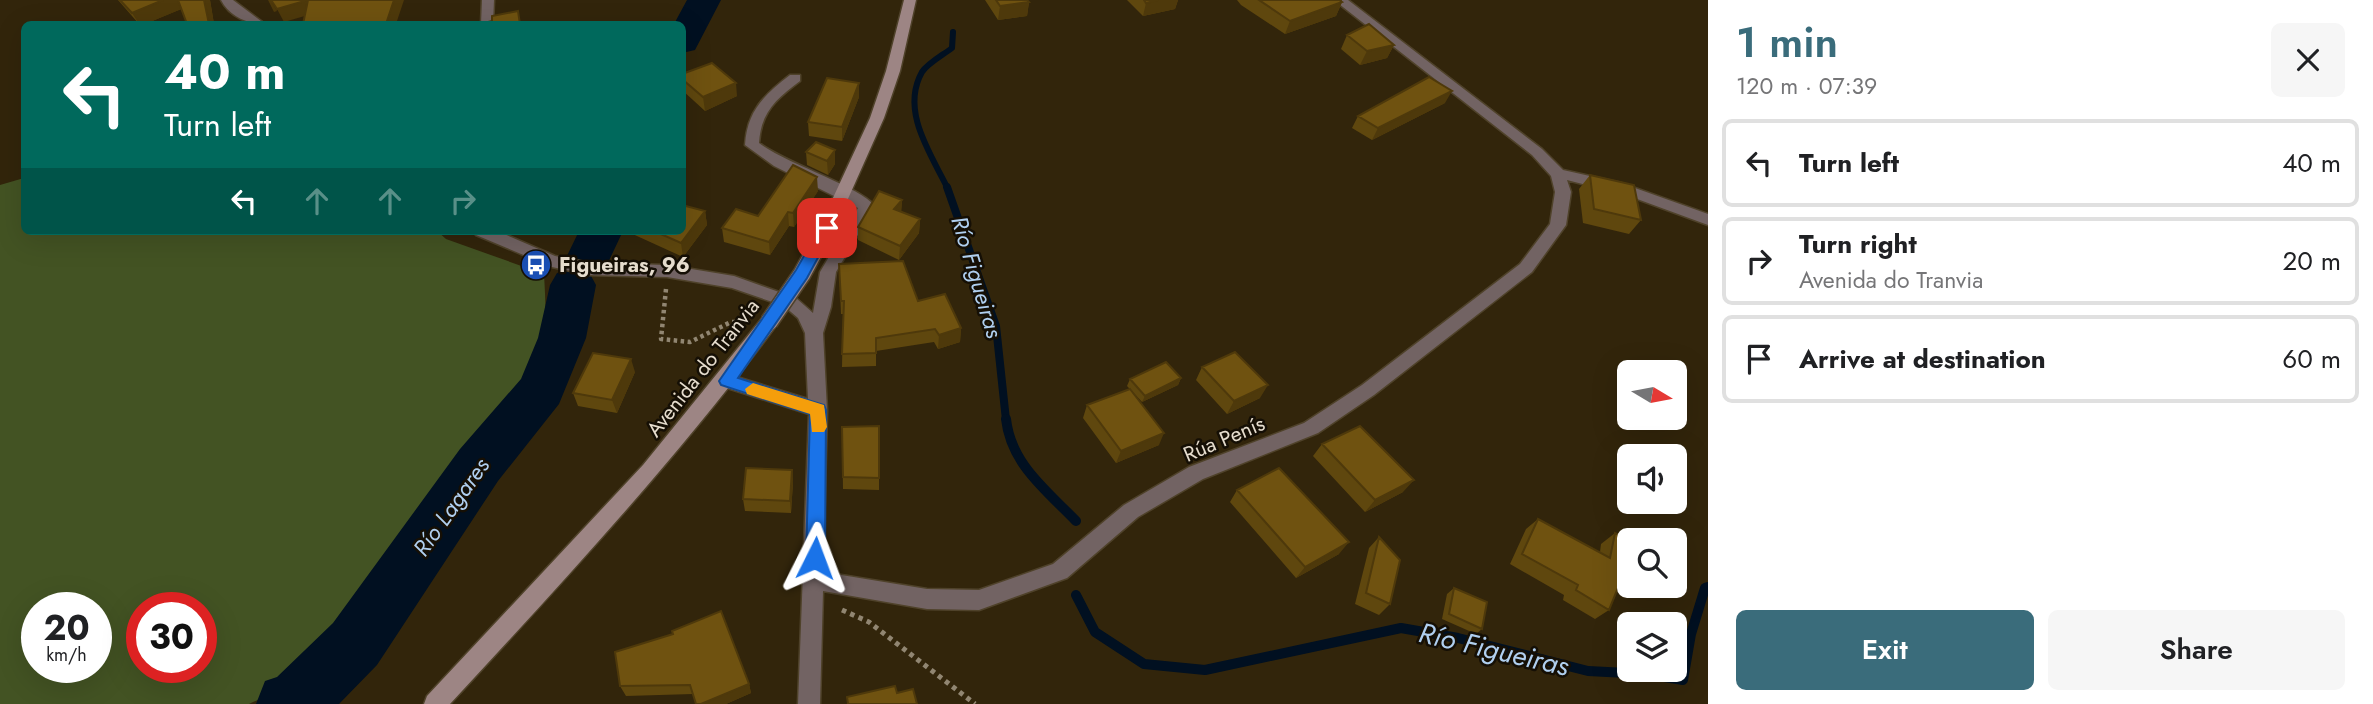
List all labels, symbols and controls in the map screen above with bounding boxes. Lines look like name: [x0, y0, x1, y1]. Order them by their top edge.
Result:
text: 1 min: [1736, 12, 1838, 73]
button: close: [2271, 23, 2345, 97]
text: 40 m: [164, 37, 286, 107]
icon: left: [49, 49, 140, 140]
text: 120 m · 07:39: [1736, 69, 1877, 103]
text: Turn left: [164, 102, 271, 148]
icon: left: [1740, 144, 1778, 182]
text: Turn left: [1799, 144, 1899, 182]
text: 40 m: [2282, 144, 2341, 182]
icon: left: [225, 182, 263, 220]
icon: ahead: [298, 182, 336, 220]
icon: ahead: [371, 182, 409, 220]
icon: right: [444, 182, 482, 220]
pin: [797, 198, 857, 258]
icon: arrive: [808, 209, 846, 247]
water label: Río Figueiras: [942, 212, 1012, 343]
text: Turn right: [1799, 225, 1917, 263]
icon: right: [1740, 242, 1778, 280]
text: 20 m: [2283, 242, 2341, 280]
bus stop icon: Figueiras, 96: [519, 248, 553, 282]
place label: Figueiras, 96: [559, 250, 690, 280]
text: Avenida do Tranvia: [1799, 263, 1983, 297]
street label: Avenida do Tranvia: [639, 292, 767, 444]
icon: arrive: [1740, 340, 1778, 378]
text: Arrive at destination: [1799, 340, 2046, 378]
text: 60 m: [2282, 340, 2341, 378]
north arrow: [1617, 360, 1687, 430]
map controls: [1617, 360, 1687, 682]
street label: Rúa Penís: [1179, 408, 1269, 470]
button: sound: [1617, 444, 1687, 514]
water label: Río Lagares: [405, 450, 498, 563]
position arrow: [778, 521, 852, 595]
button: search: [1617, 528, 1687, 598]
speed limit sign: 30: [126, 592, 217, 683]
text: 20: [43, 603, 90, 653]
button: Exit: [1736, 610, 2034, 690]
button: Share: [2048, 610, 2345, 690]
water label: Río Figueiras: [1415, 612, 1574, 687]
button: layers: [1617, 612, 1687, 682]
text: km/h: [46, 642, 87, 668]

